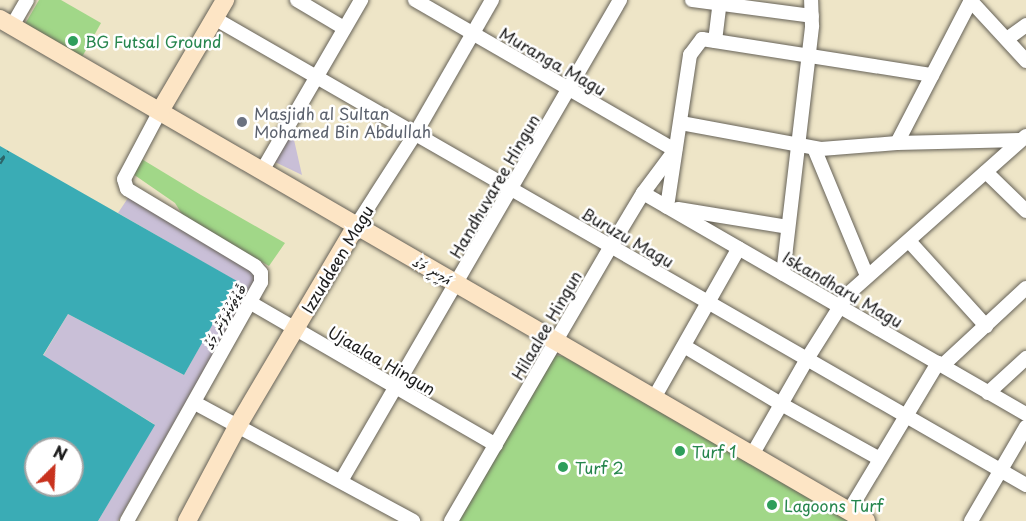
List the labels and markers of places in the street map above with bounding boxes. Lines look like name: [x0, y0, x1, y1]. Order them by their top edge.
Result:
place label: BG Futsal Ground: [85, 31, 222, 51]
marker: BG Futsal Ground: [66, 34, 80, 48]
place label: Masjidh al Sultan Mohamed Bin Abdullah: [254, 103, 432, 141]
marker: Masjidh al Sultan Mohamed Bin Abdullah: [235, 115, 249, 129]
place label: Turf 1: [692, 441, 737, 461]
marker: Turf 1: [673, 444, 687, 458]
place label: Turf 2: [575, 457, 624, 477]
marker: Turf 2: [556, 460, 570, 474]
place label: Lagoons Turf: [784, 495, 883, 515]
marker: Lagoons Turf: [765, 498, 779, 512]

